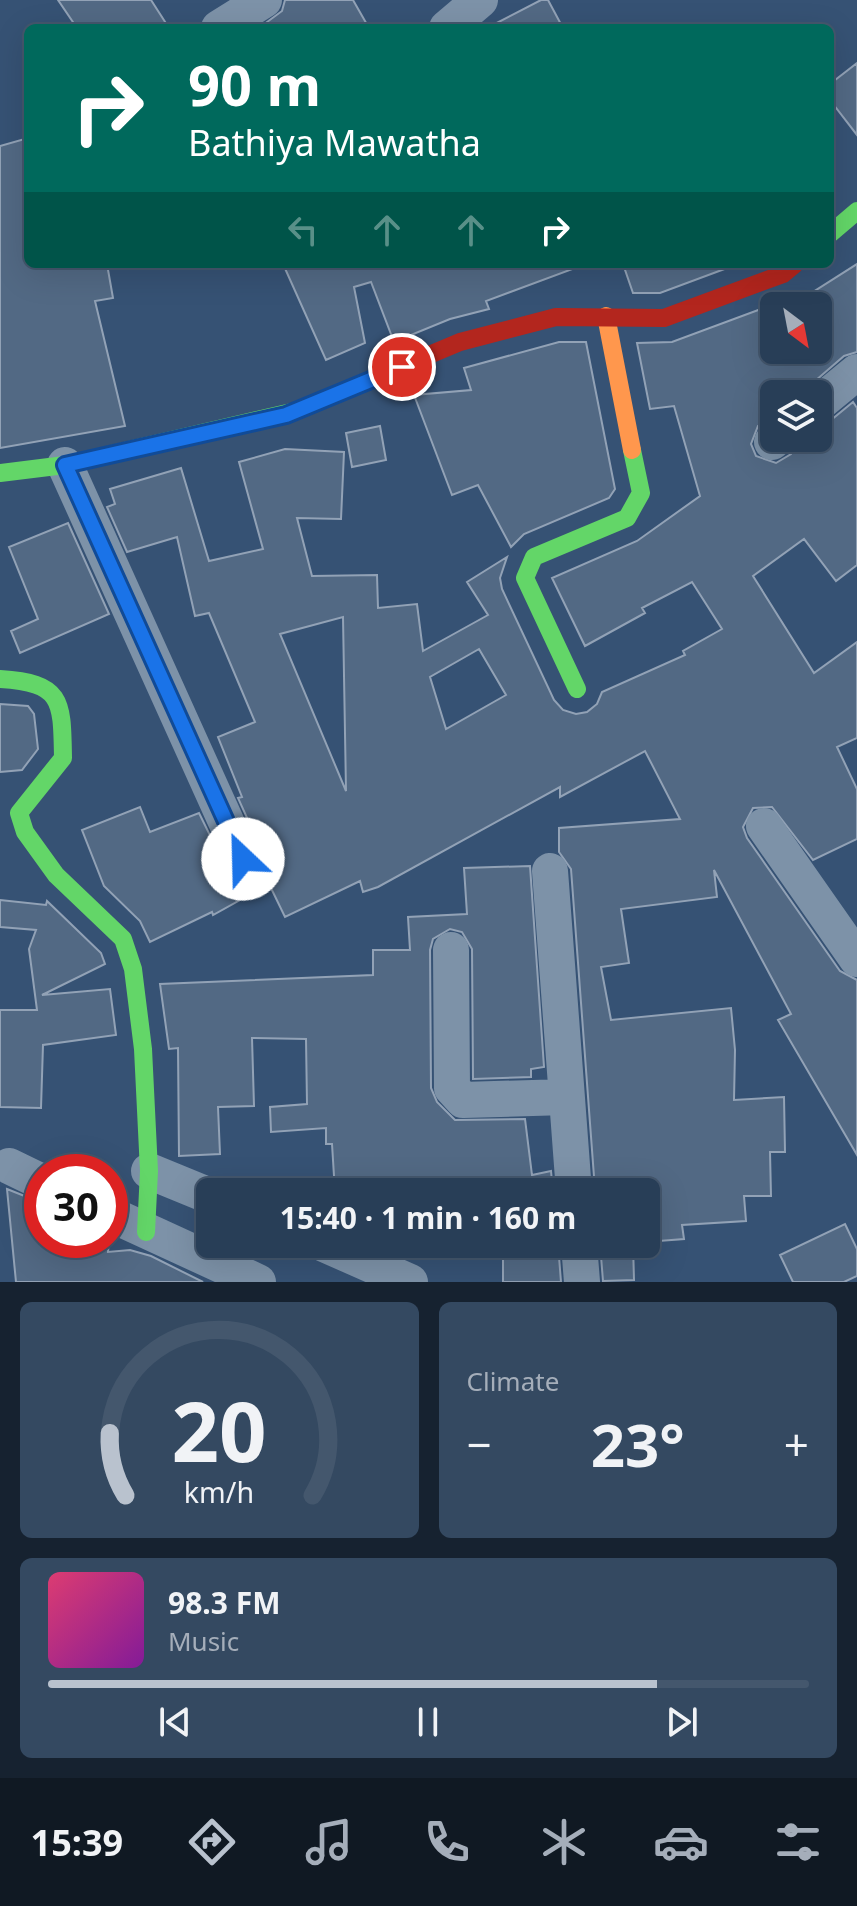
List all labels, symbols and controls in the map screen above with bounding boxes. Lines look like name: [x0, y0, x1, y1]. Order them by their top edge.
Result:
text: 90 m: [188, 46, 321, 122]
icon: right: [56, 56, 160, 160]
text: Bathiya Mawatha: [188, 118, 481, 167]
icon: left: [281, 208, 325, 252]
icon: ahead: [365, 208, 409, 252]
icon: ahead: [449, 208, 493, 252]
icon: right: [533, 208, 577, 252]
north arrow: [760, 292, 832, 364]
map controls: [760, 292, 832, 452]
pin: [368, 333, 436, 401]
icon: arrive: [380, 345, 424, 389]
button: layers: [760, 380, 832, 452]
position arrow: [201, 817, 285, 901]
speed limit sign: 30: [24, 1154, 128, 1258]
text: 15:40 · 1 min · 160 m: [280, 1197, 576, 1238]
text: Climate: [467, 1363, 559, 1399]
text: 20: [172, 1373, 267, 1486]
text: 23°: [591, 1403, 685, 1485]
text: −: [467, 1414, 492, 1474]
text: +: [784, 1414, 809, 1474]
text: km/h: [184, 1472, 254, 1511]
text: 98.3 FM: [168, 1582, 280, 1623]
text: Music: [168, 1623, 239, 1659]
icon: previous: [153, 1700, 197, 1744]
icon: pause: [406, 1700, 450, 1744]
icon: next: [660, 1700, 704, 1744]
icon: directions: [184, 1814, 240, 1870]
icon: music: [301, 1814, 357, 1870]
icon: phone: [419, 1814, 475, 1870]
icon: climate: [536, 1814, 592, 1870]
icon: car: [653, 1814, 709, 1870]
icon: filters: [770, 1814, 826, 1870]
text: 15:39: [31, 1818, 123, 1867]

